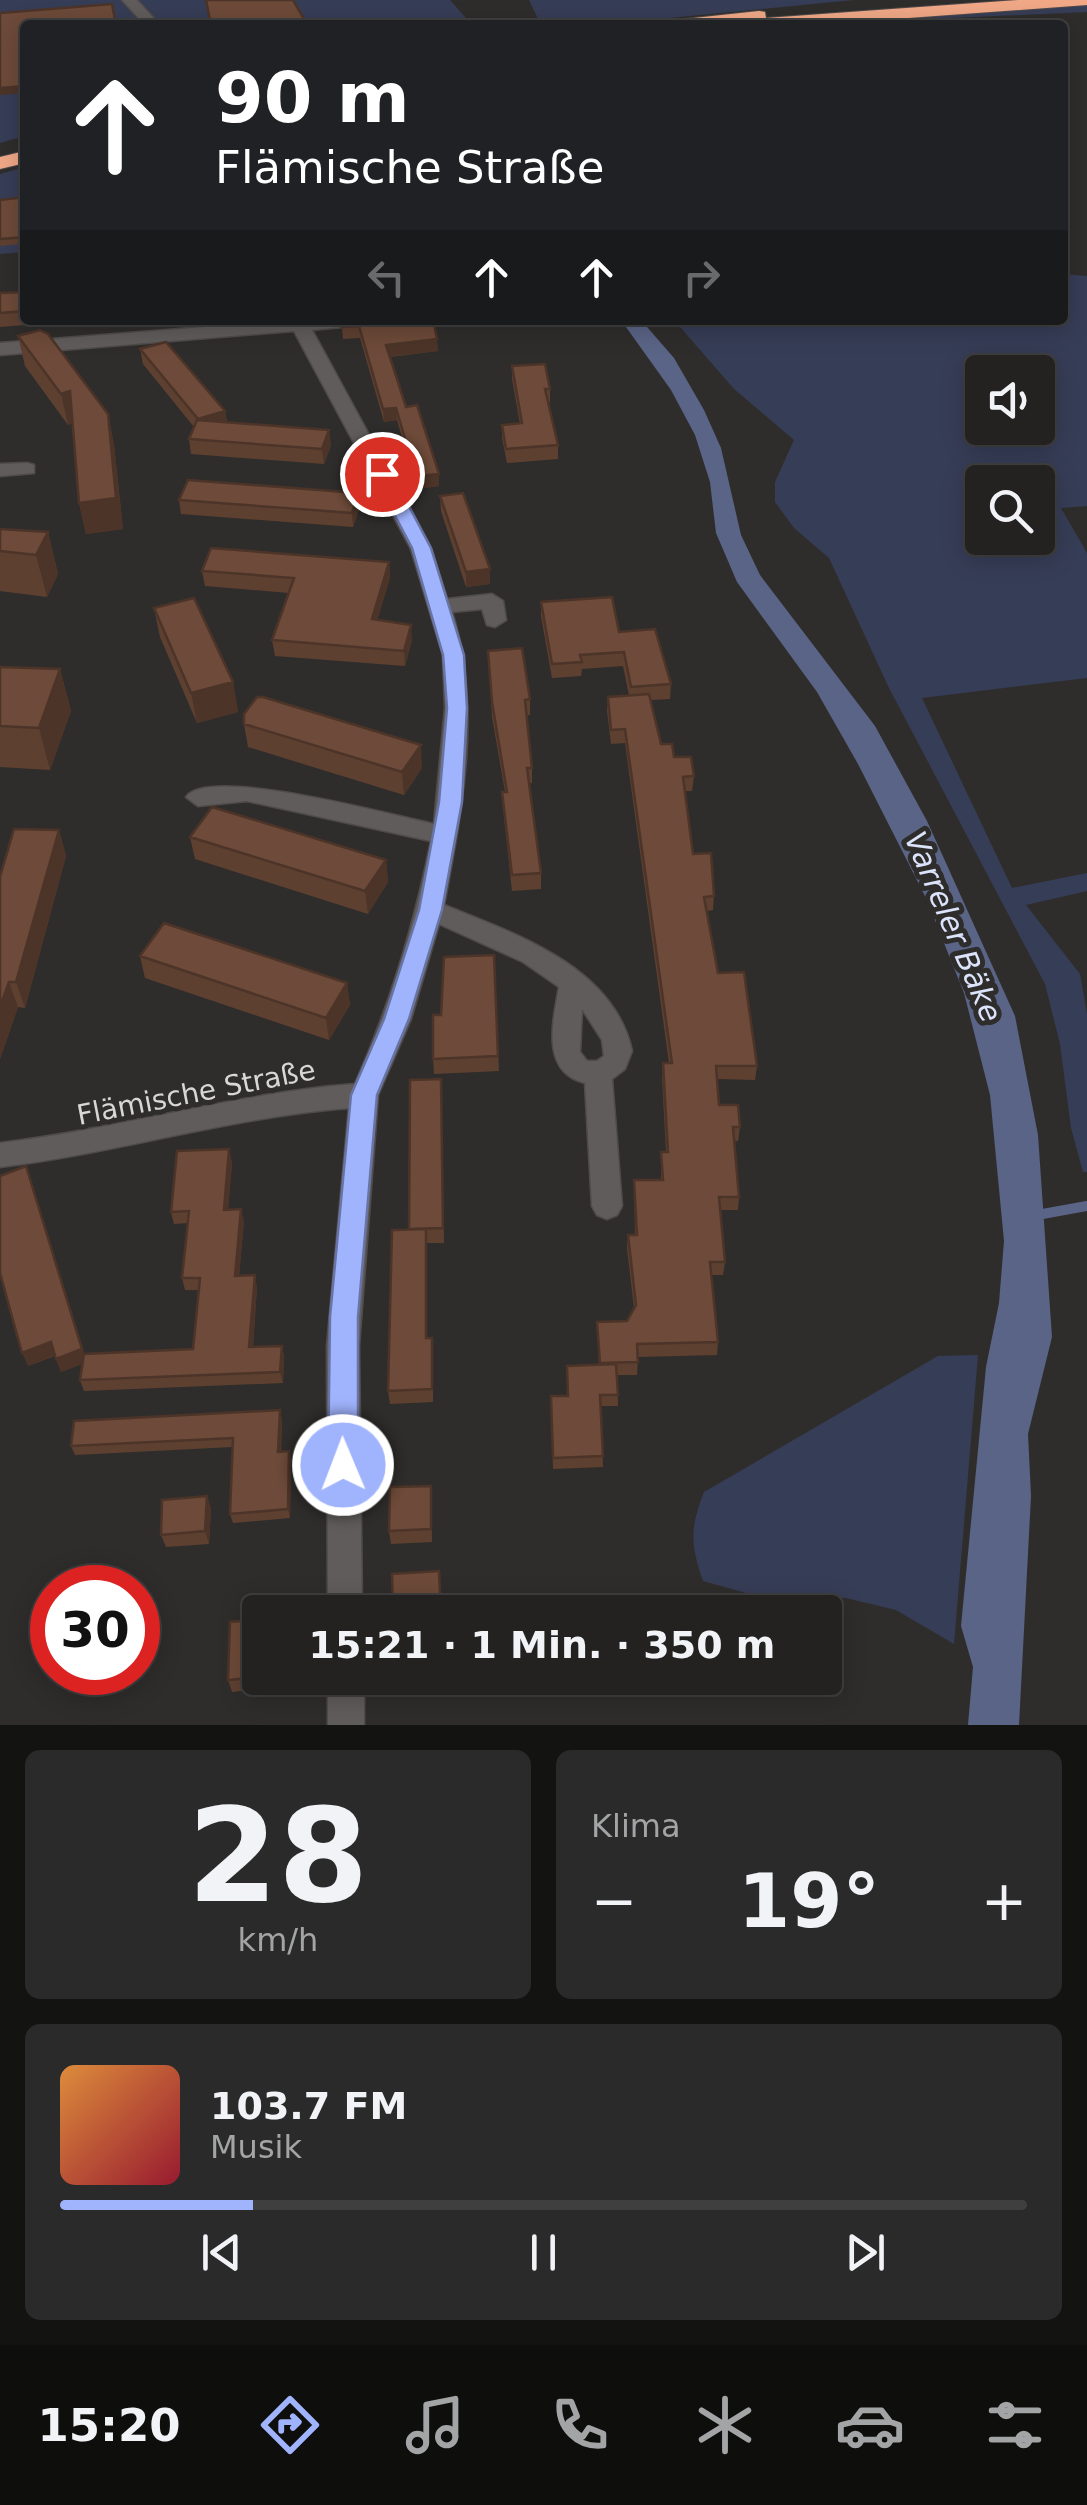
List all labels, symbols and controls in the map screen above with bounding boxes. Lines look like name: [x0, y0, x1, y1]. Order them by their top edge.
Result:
text: 90 m: [215, 57, 410, 139]
icon: ahead: [50, 60, 180, 190]
text: Flämische Straße: [215, 141, 604, 194]
icon: left: [359, 250, 414, 305]
icon: ahead: [464, 250, 519, 305]
icon: ahead: [569, 250, 624, 305]
icon: right: [674, 250, 729, 305]
map controls: [965, 355, 1055, 555]
button: sound: [965, 355, 1055, 445]
pin: [340, 432, 425, 517]
icon: arrive: [355, 447, 410, 502]
button: search: [965, 465, 1055, 555]
water label: Varreler Bäke: [898, 826, 1009, 1027]
street label: Flämische Straße: [74, 1053, 318, 1132]
position arrow: [291, 1413, 395, 1517]
speed limit sign: 30: [30, 1565, 160, 1695]
text: 15:21 · 1 Min. · 350 m: [309, 1623, 775, 1667]
text: 28: [188, 1780, 368, 1932]
text: Klima: [591, 1807, 681, 1845]
text: 19°: [738, 1857, 880, 1945]
text: −: [591, 1869, 637, 1933]
text: +: [981, 1869, 1027, 1933]
text: km/h: [238, 1921, 318, 1959]
text: 103.7 FM: [210, 2084, 407, 2128]
text: Musik: [210, 2128, 302, 2166]
icon: previous: [194, 2225, 249, 2280]
icon: pause: [516, 2225, 571, 2280]
icon: next: [838, 2225, 893, 2280]
icon: directions: [255, 2390, 325, 2460]
icon: music: [400, 2390, 470, 2460]
icon: phone: [545, 2390, 615, 2460]
icon: climate: [690, 2390, 760, 2460]
icon: car: [835, 2390, 905, 2460]
icon: filters: [980, 2390, 1050, 2460]
text: 15:20: [37, 2399, 181, 2452]

